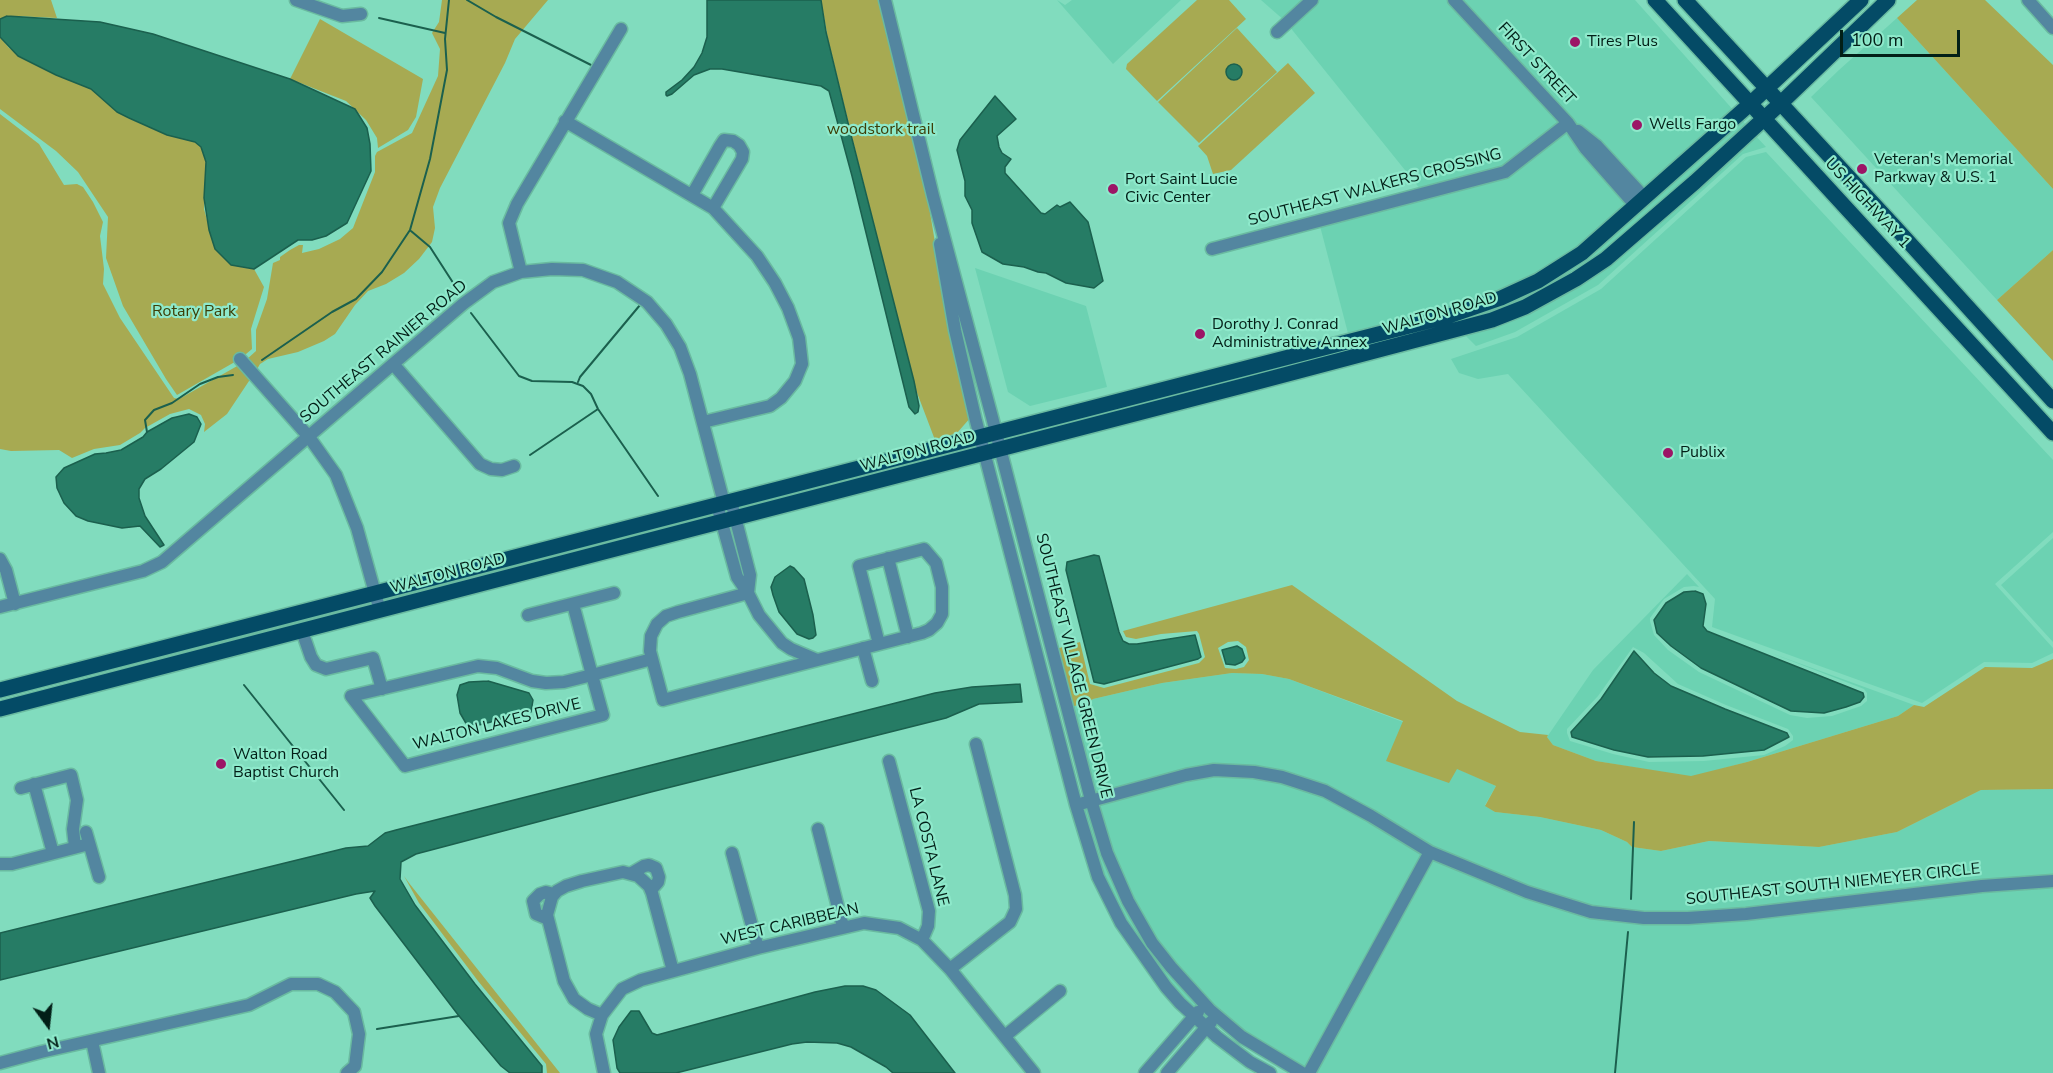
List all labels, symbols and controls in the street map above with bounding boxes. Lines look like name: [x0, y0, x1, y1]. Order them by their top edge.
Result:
scale bar: [1843, 18, 1963, 56]
street label: FIRST STREET: [1493, 19, 1579, 109]
text: 100 m: [1851, 28, 1903, 52]
place label: Tires Plus: [1587, 32, 1658, 52]
marker: Tires Plus: [1568, 35, 1582, 49]
place label: Wells Fargo: [1649, 115, 1736, 135]
marker: Wells Fargo: [1630, 118, 1644, 132]
park label: woodstork trail: [827, 120, 935, 140]
street label: SOUTHEAST WALKERS CROSSING: [1246, 145, 1504, 231]
place label: Veteran's Memorial Parkway & U.S. 1: [1874, 150, 2013, 188]
street label: US HIGHWAY 1: [1820, 155, 1914, 253]
marker: Veteran's Memorial Parkway & U.S. 1: [1855, 162, 1869, 176]
place label: Port Saint Lucie Civic Center: [1125, 170, 1237, 208]
marker: Port Saint Lucie Civic Center: [1106, 182, 1120, 196]
street label: SOUTHEAST RAINIER ROAD: [297, 276, 471, 428]
street label: WALTON ROAD: [1380, 288, 1500, 340]
park label: Rotary Park: [152, 302, 236, 322]
place label: Dorothy J. Conrad Administrative Annex: [1212, 315, 1367, 353]
marker: Dorothy J. Conrad Administrative Annex: [1193, 327, 1207, 341]
street label: WALTON ROAD: [858, 427, 978, 477]
place label: Publix: [1680, 443, 1725, 463]
marker: Publix: [1661, 446, 1675, 460]
street label: SOUTHEAST VILLAGE GREEN DRIVE: [1031, 532, 1115, 800]
street label: WALTON ROAD: [388, 549, 508, 599]
street label: WALTON LAKES DRIVE: [411, 695, 583, 755]
place label: Walton Road Baptist Church: [233, 745, 339, 783]
marker: Walton Road Baptist Church: [214, 757, 228, 771]
street label: LA COSTA LANE: [904, 786, 952, 908]
street label: SOUTHEAST SOUTH NIEMEYER CIRCLE: [1685, 860, 1981, 910]
street label: WEST CARIBBEAN: [719, 900, 861, 950]
north arrow: [18, 995, 78, 1055]
text: N: [44, 1030, 61, 1055]

